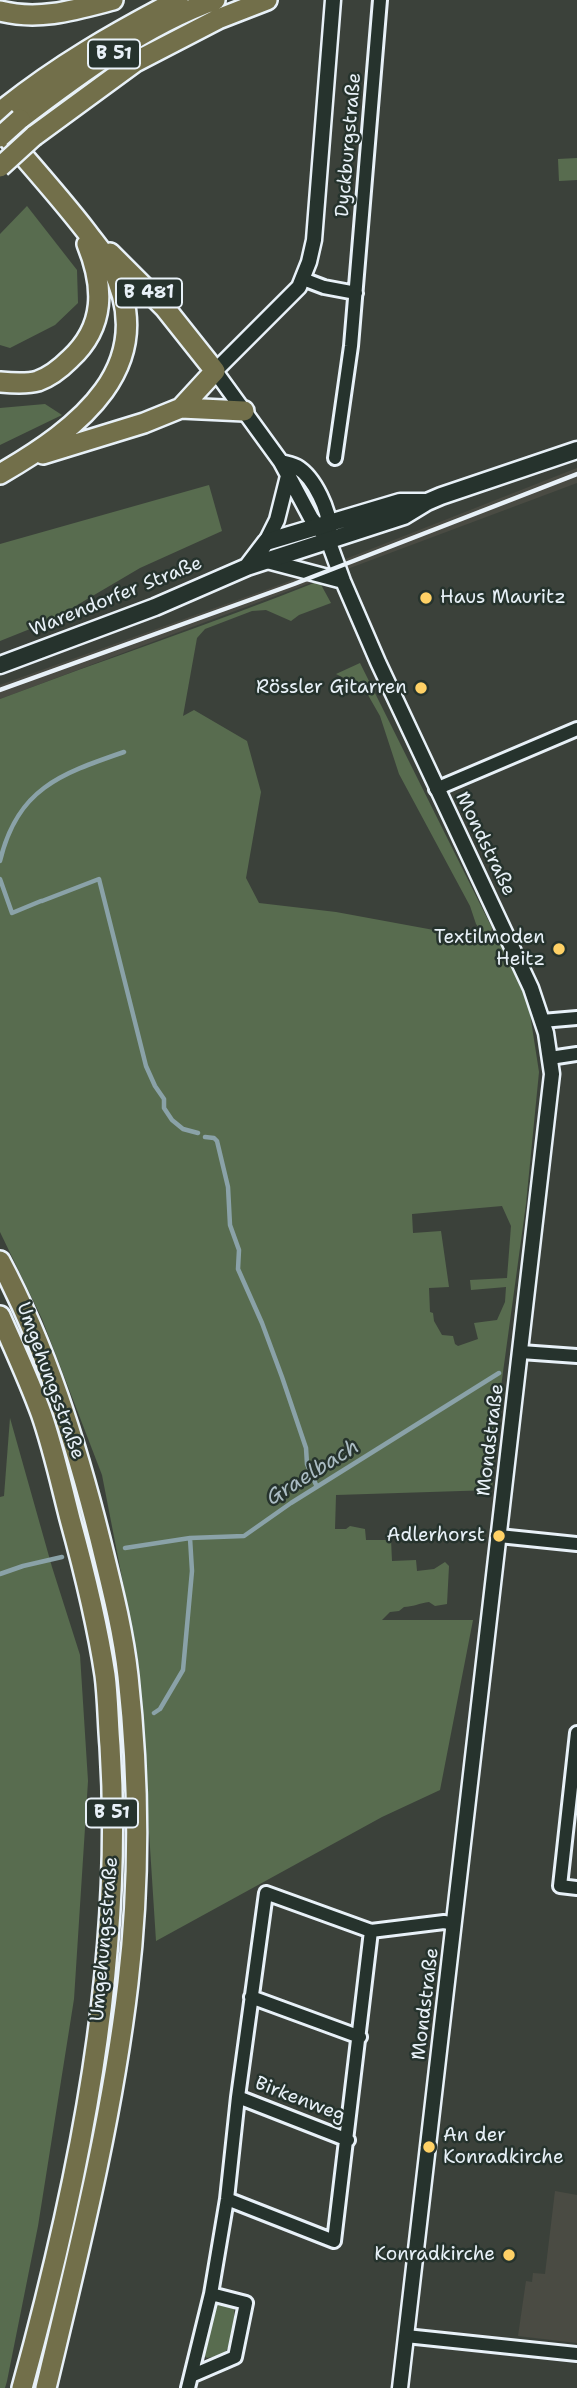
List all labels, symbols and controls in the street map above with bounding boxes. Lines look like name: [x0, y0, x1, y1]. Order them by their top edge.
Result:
road number: B 51: [88, 40, 140, 68]
street label: Dyckburgstraße: [331, 72, 367, 218]
road number: B 481: [116, 278, 182, 307]
street label: Warendorfer Straße: [26, 552, 206, 642]
place label: Haus Mauritz: [440, 587, 566, 609]
marker: Haus Mauritz: [418, 590, 434, 606]
place label: Rössler Gitarren: [256, 677, 407, 699]
marker: Rössler Gitarren: [413, 680, 429, 696]
street label: Mondstraße: [450, 788, 520, 900]
place label: Textilmoden Heitz: [434, 927, 545, 971]
marker: Textilmoden Heitz: [551, 941, 567, 957]
street label: Umgehungsstraße: [11, 1300, 89, 1462]
street label: Mondstraße: [473, 1383, 509, 1497]
water label: Graelbach: [262, 1435, 364, 1511]
place label: Adlerhorst: [387, 1525, 485, 1547]
marker: Adlerhorst: [491, 1528, 507, 1544]
road number: B 51: [86, 1798, 138, 1828]
street label: Umgehungsstraße: [86, 1856, 124, 2022]
street label: Mondstraße: [408, 1947, 444, 2061]
street label: Birkenweg: [251, 2072, 349, 2128]
place label: An der Konradkirche: [443, 2125, 564, 2169]
marker: An der Konradkirche: [421, 2139, 437, 2155]
place label: Konradkirche: [374, 2244, 495, 2266]
marker: Konradkirche: [501, 2247, 517, 2263]

